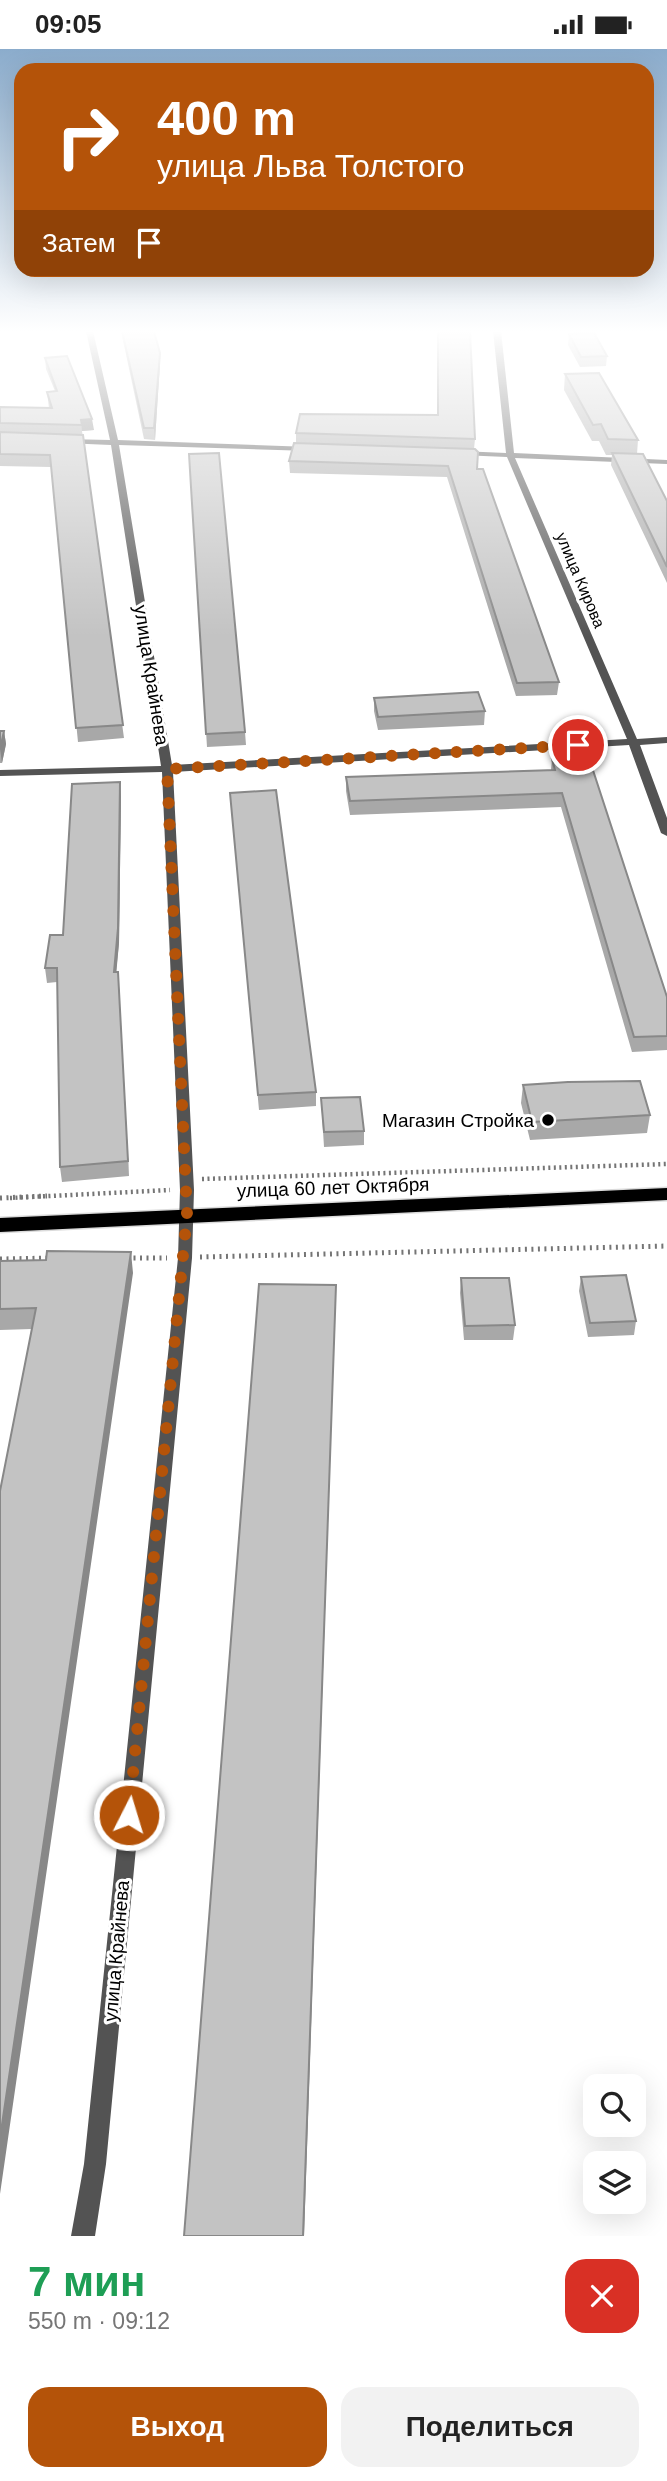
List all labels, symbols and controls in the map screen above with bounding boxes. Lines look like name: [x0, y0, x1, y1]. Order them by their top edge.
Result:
text: 09:05: [35, 9, 102, 39]
icon: right: [42, 91, 133, 182]
text: 400 m: [157, 91, 296, 145]
text: улица Льва Толстого: [157, 148, 465, 184]
icon: arrive: [130, 224, 168, 262]
text: Затем: [42, 228, 116, 258]
street label: улица Кирова: [553, 530, 608, 630]
street label: улица Крайнева: [130, 603, 173, 747]
pin: [548, 715, 608, 775]
icon: arrive: [559, 726, 597, 764]
place label: Магазин Стройка: [382, 1110, 534, 1131]
marker: Магазин Стройка: [540, 1112, 556, 1128]
street label: улица 60 лет Октября: [236, 1174, 430, 1201]
position arrow: [92, 1778, 166, 1852]
street label: улица Крайнева: [100, 1879, 133, 2023]
map controls: [583, 2074, 646, 2214]
button: search: [583, 2074, 646, 2137]
button: layers: [583, 2151, 646, 2214]
text: 7 мин: [28, 2258, 145, 2305]
button: close: [565, 2259, 639, 2333]
text: 550 m · 09:12: [28, 2308, 170, 2334]
button: Выход: [28, 2387, 327, 2467]
button: Поделиться: [341, 2387, 639, 2467]

